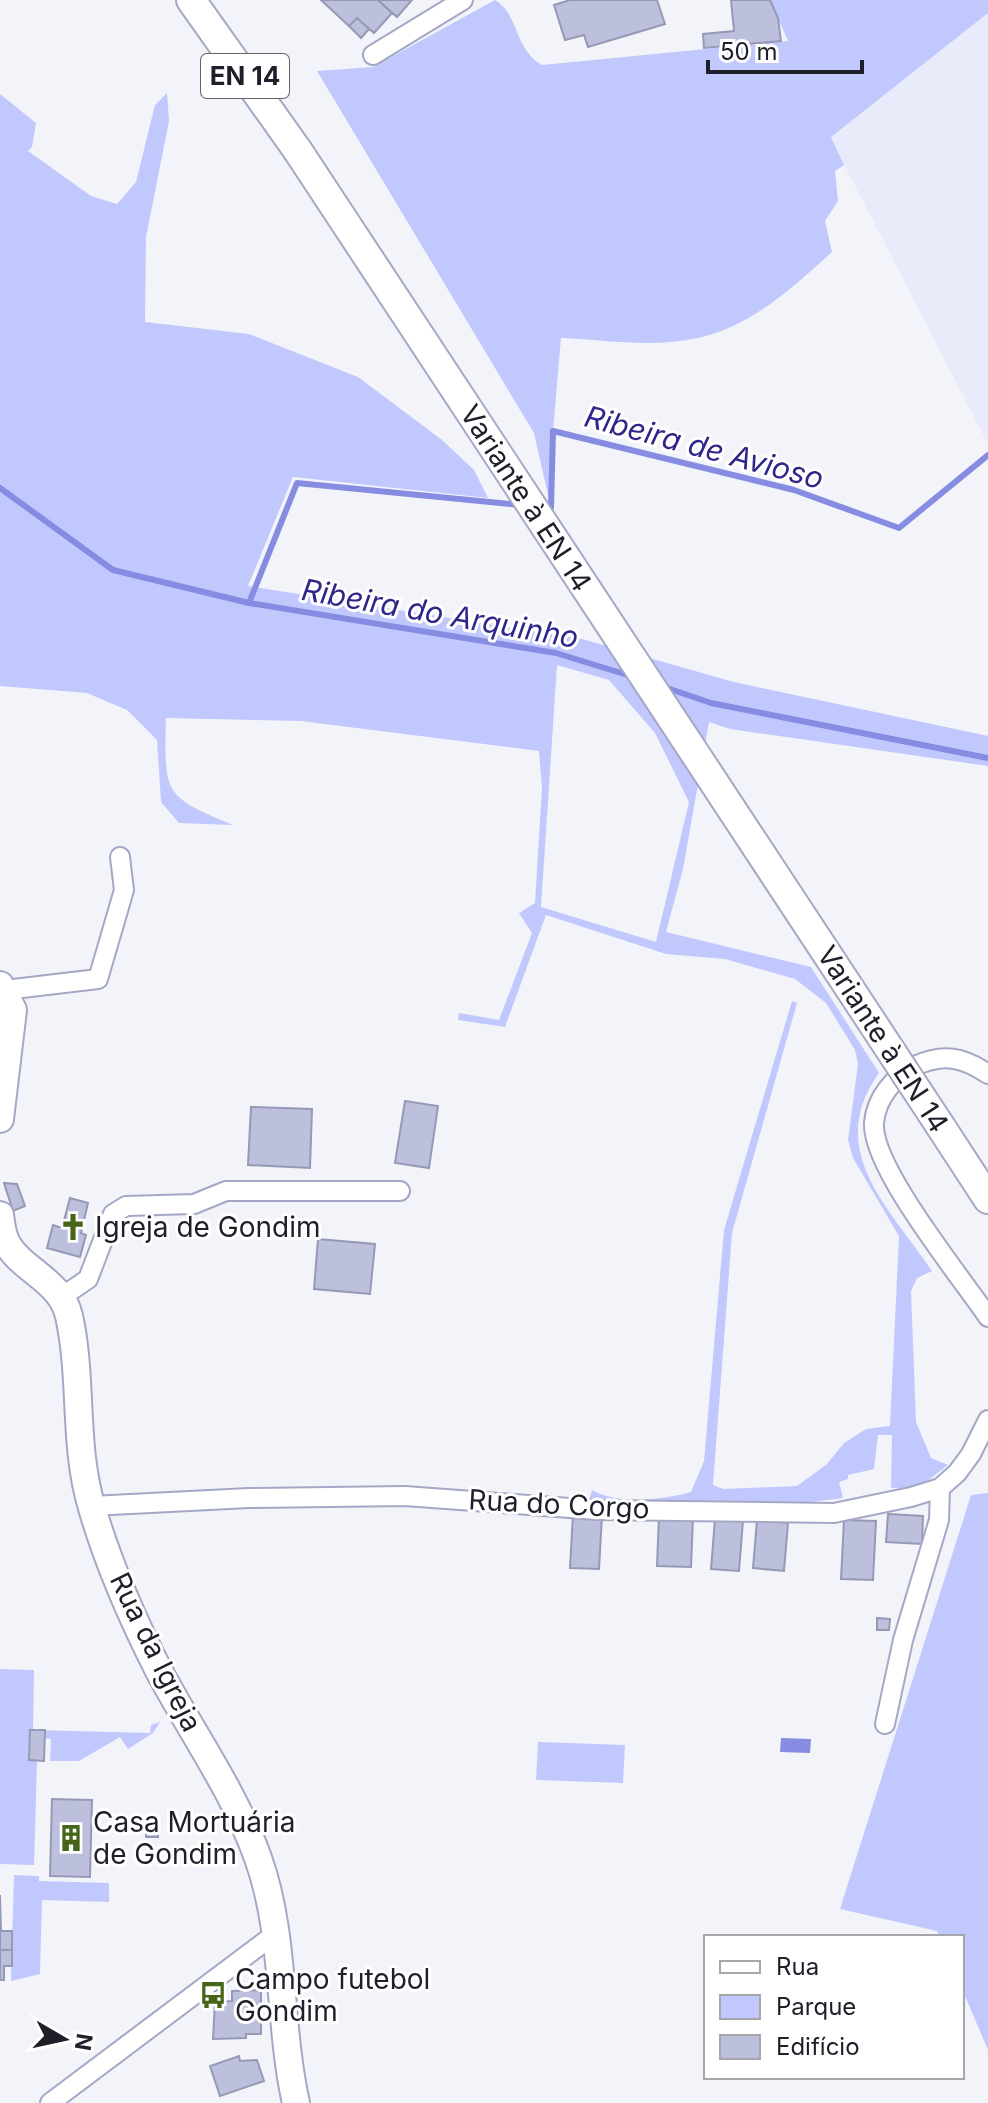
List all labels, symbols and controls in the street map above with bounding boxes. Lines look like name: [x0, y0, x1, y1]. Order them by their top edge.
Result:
scale bar: [708, 24, 862, 74]
text: 50 m: [720, 37, 778, 66]
road number: EN 14: [201, 54, 289, 98]
street label: Variante à EN 14: [453, 398, 599, 598]
water label: Ribeira de Avioso: [581, 398, 828, 496]
water label: Ribeira do Arquinho: [299, 571, 581, 655]
street label: Variante à EN 14: [810, 939, 956, 1139]
place label: Igreja de Gondim: [95, 1210, 321, 1244]
church icon: Igreja de Gondim: [58, 1212, 88, 1242]
street label: Rua do Corgo: [468, 1482, 650, 1526]
street label: Rua da Igreja: [103, 1567, 209, 1737]
place label: Casa Mortuária de Gondim: [93, 1805, 296, 1871]
building icon: Casa Mortuária de Gondim: [56, 1823, 86, 1853]
legend: [704, 1935, 964, 2079]
text: Rua: [776, 1952, 819, 1981]
place label: Campo futebol Gondim: [235, 1962, 430, 2028]
bus stop icon: Campo futebol Gondim: [198, 1980, 228, 2010]
text: Parque: [776, 1992, 856, 2021]
north arrow: [24, 1999, 104, 2079]
text: N: [70, 2032, 98, 2052]
text: Edifício: [776, 2032, 860, 2061]

